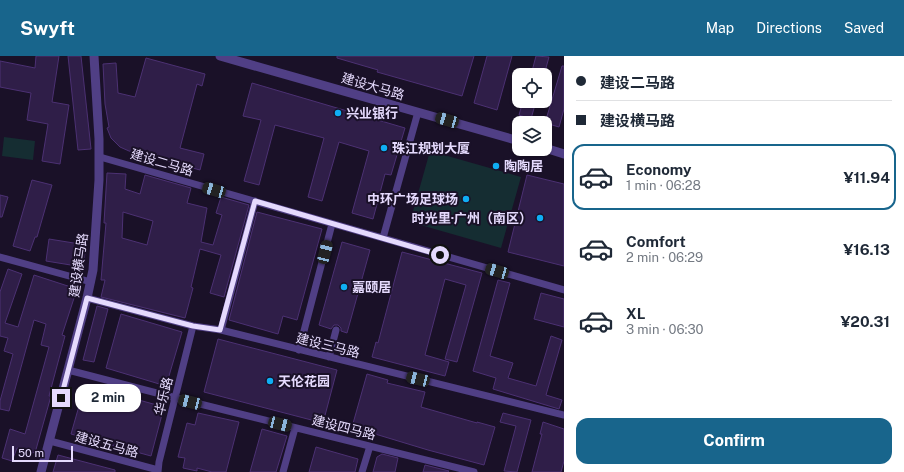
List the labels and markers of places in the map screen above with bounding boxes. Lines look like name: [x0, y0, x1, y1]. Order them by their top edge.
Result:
place label: 兴业银行: [346, 106, 398, 121]
marker: 兴业银行: [333, 108, 343, 118]
place label: 珠江规划大厦: [392, 141, 470, 156]
marker: 珠江规划大厦: [379, 143, 389, 153]
place label: 陶陶居: [504, 159, 543, 174]
marker: 陶陶居: [491, 161, 501, 171]
place label: 中环广场足球场: [367, 192, 458, 207]
marker: 中环广场足球场: [461, 194, 471, 204]
place label: 时光里·广州（南区）: [412, 211, 532, 226]
marker: 时光里·广州（南区）: [535, 213, 545, 223]
place label: 嘉颐居: [352, 280, 391, 295]
marker: 嘉颐居: [339, 282, 349, 292]
place label: 天伦花园: [278, 374, 330, 389]
marker: 天伦花园: [265, 376, 275, 386]

